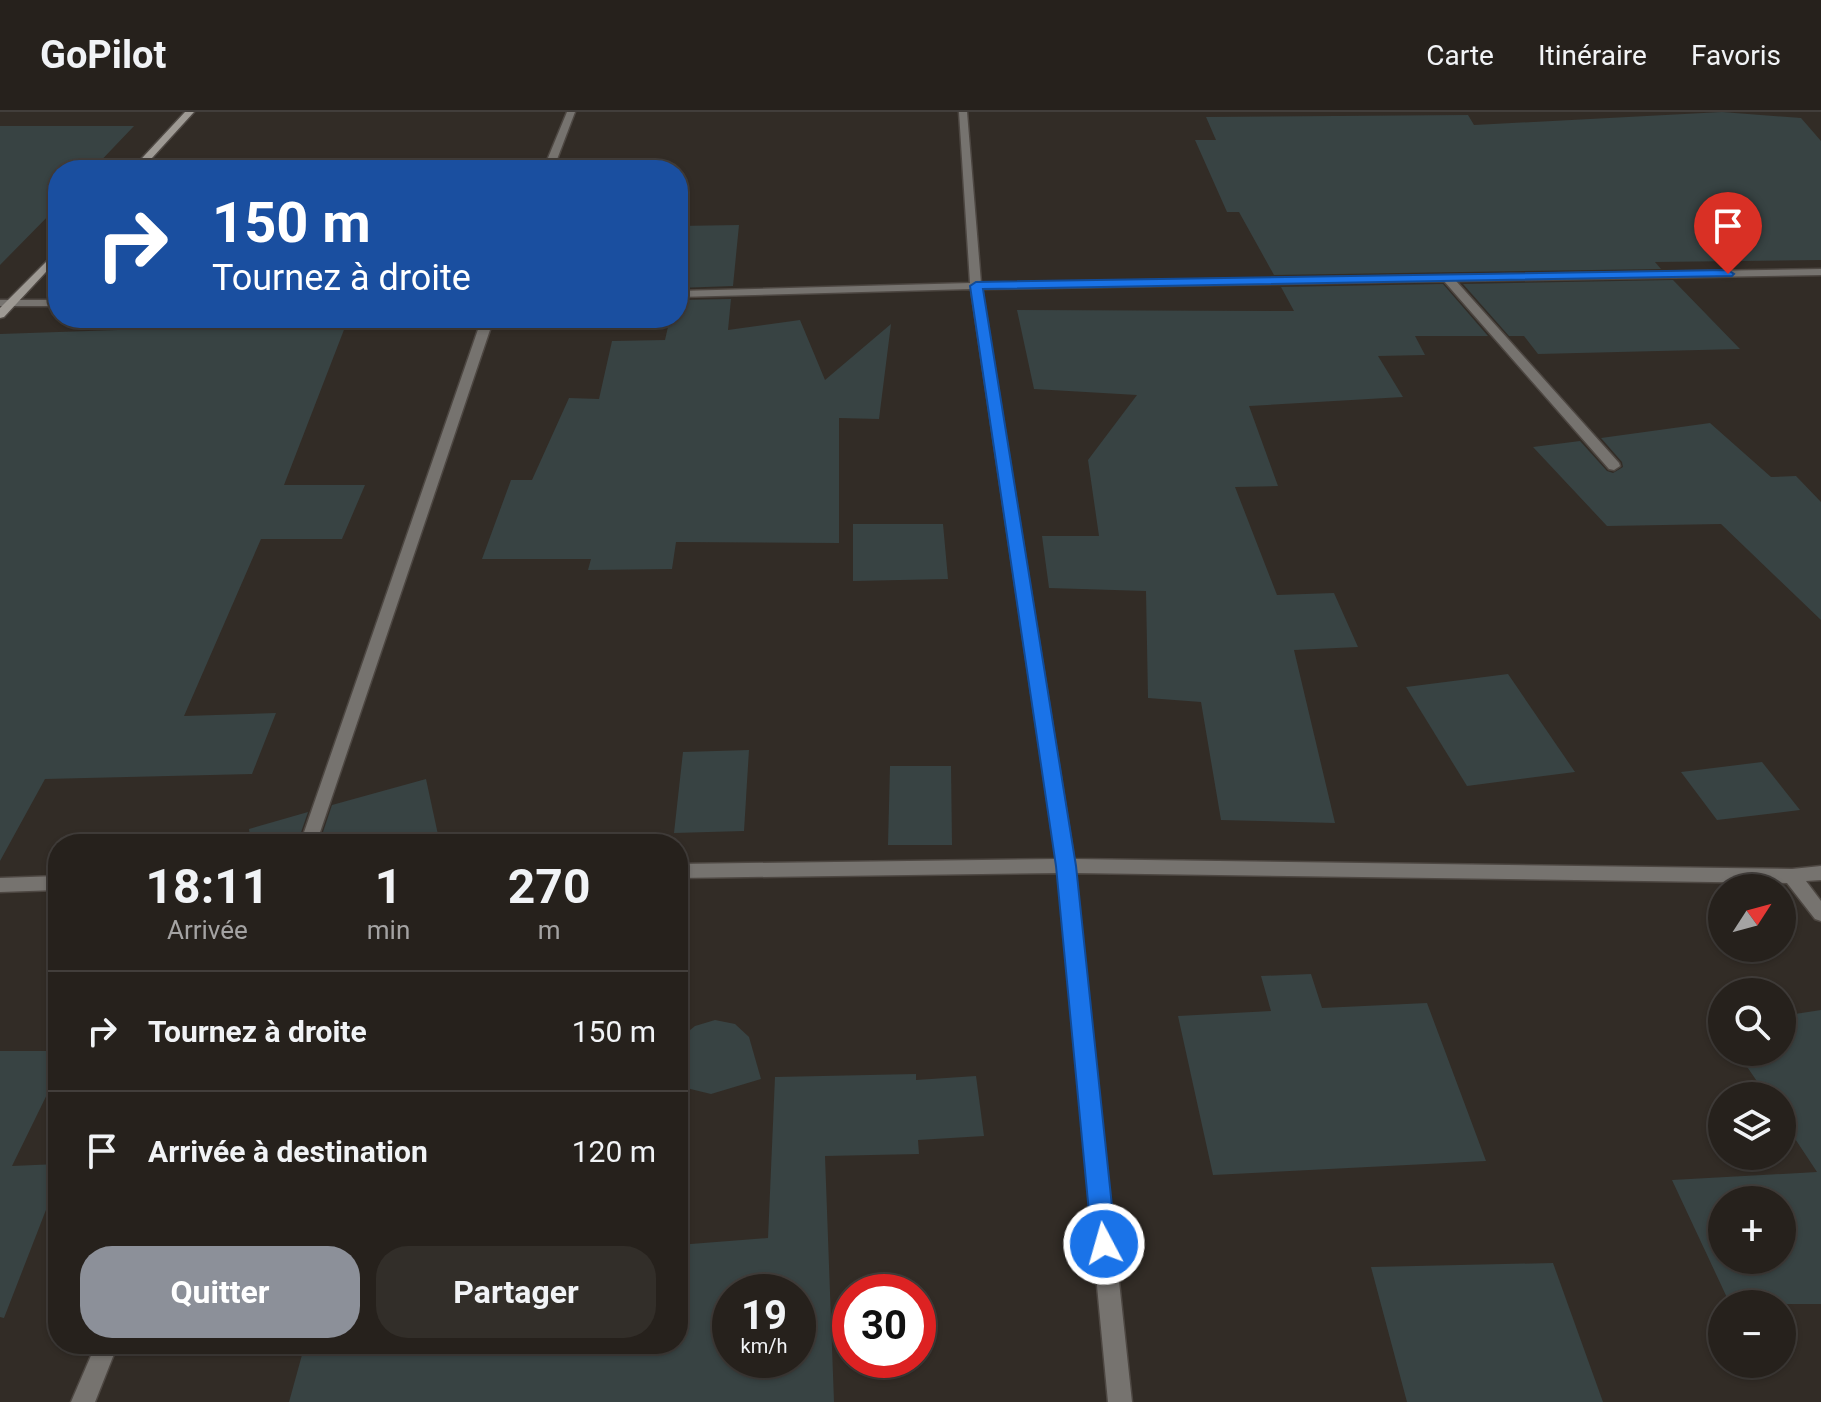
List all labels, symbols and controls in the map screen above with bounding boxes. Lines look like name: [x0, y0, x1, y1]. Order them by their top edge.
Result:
text: GoPilot: [40, 33, 166, 77]
text: Carte: [1426, 39, 1494, 72]
text: Itinéraire: [1538, 39, 1647, 72]
text: Favoris: [1691, 39, 1781, 72]
text: 150 m: [212, 190, 371, 256]
icon: right: [80, 192, 184, 296]
pin: [1694, 192, 1762, 274]
icon: arrive: [1706, 204, 1750, 248]
text: Tournez à droite: [212, 257, 471, 299]
text: 18:11: [146, 858, 269, 915]
text: 1: [375, 858, 402, 915]
text: 270: [508, 858, 590, 915]
north arrow: [1708, 874, 1796, 962]
map controls: [1708, 874, 1796, 1378]
text: Arrivée: [167, 915, 248, 945]
text: min: [367, 915, 410, 945]
text: m: [538, 915, 561, 945]
button: search: [1708, 978, 1796, 1066]
icon: right: [80, 1009, 124, 1053]
text: Tournez à droite: [148, 1014, 367, 1049]
text: 150 m: [572, 1014, 656, 1049]
button: layers: [1708, 1082, 1796, 1170]
icon: arrive: [80, 1129, 124, 1173]
text: Arrivée à destination: [148, 1134, 428, 1169]
text: 120 m: [572, 1134, 656, 1169]
button: +: [1708, 1186, 1796, 1274]
position arrow: [1062, 1202, 1146, 1286]
button: Quitter: [80, 1246, 360, 1338]
button: Partager: [376, 1246, 656, 1338]
speed limit sign: 30: [832, 1274, 936, 1378]
button: −: [1708, 1290, 1796, 1378]
text: 19: [741, 1292, 787, 1339]
text: km/h: [741, 1334, 787, 1358]

